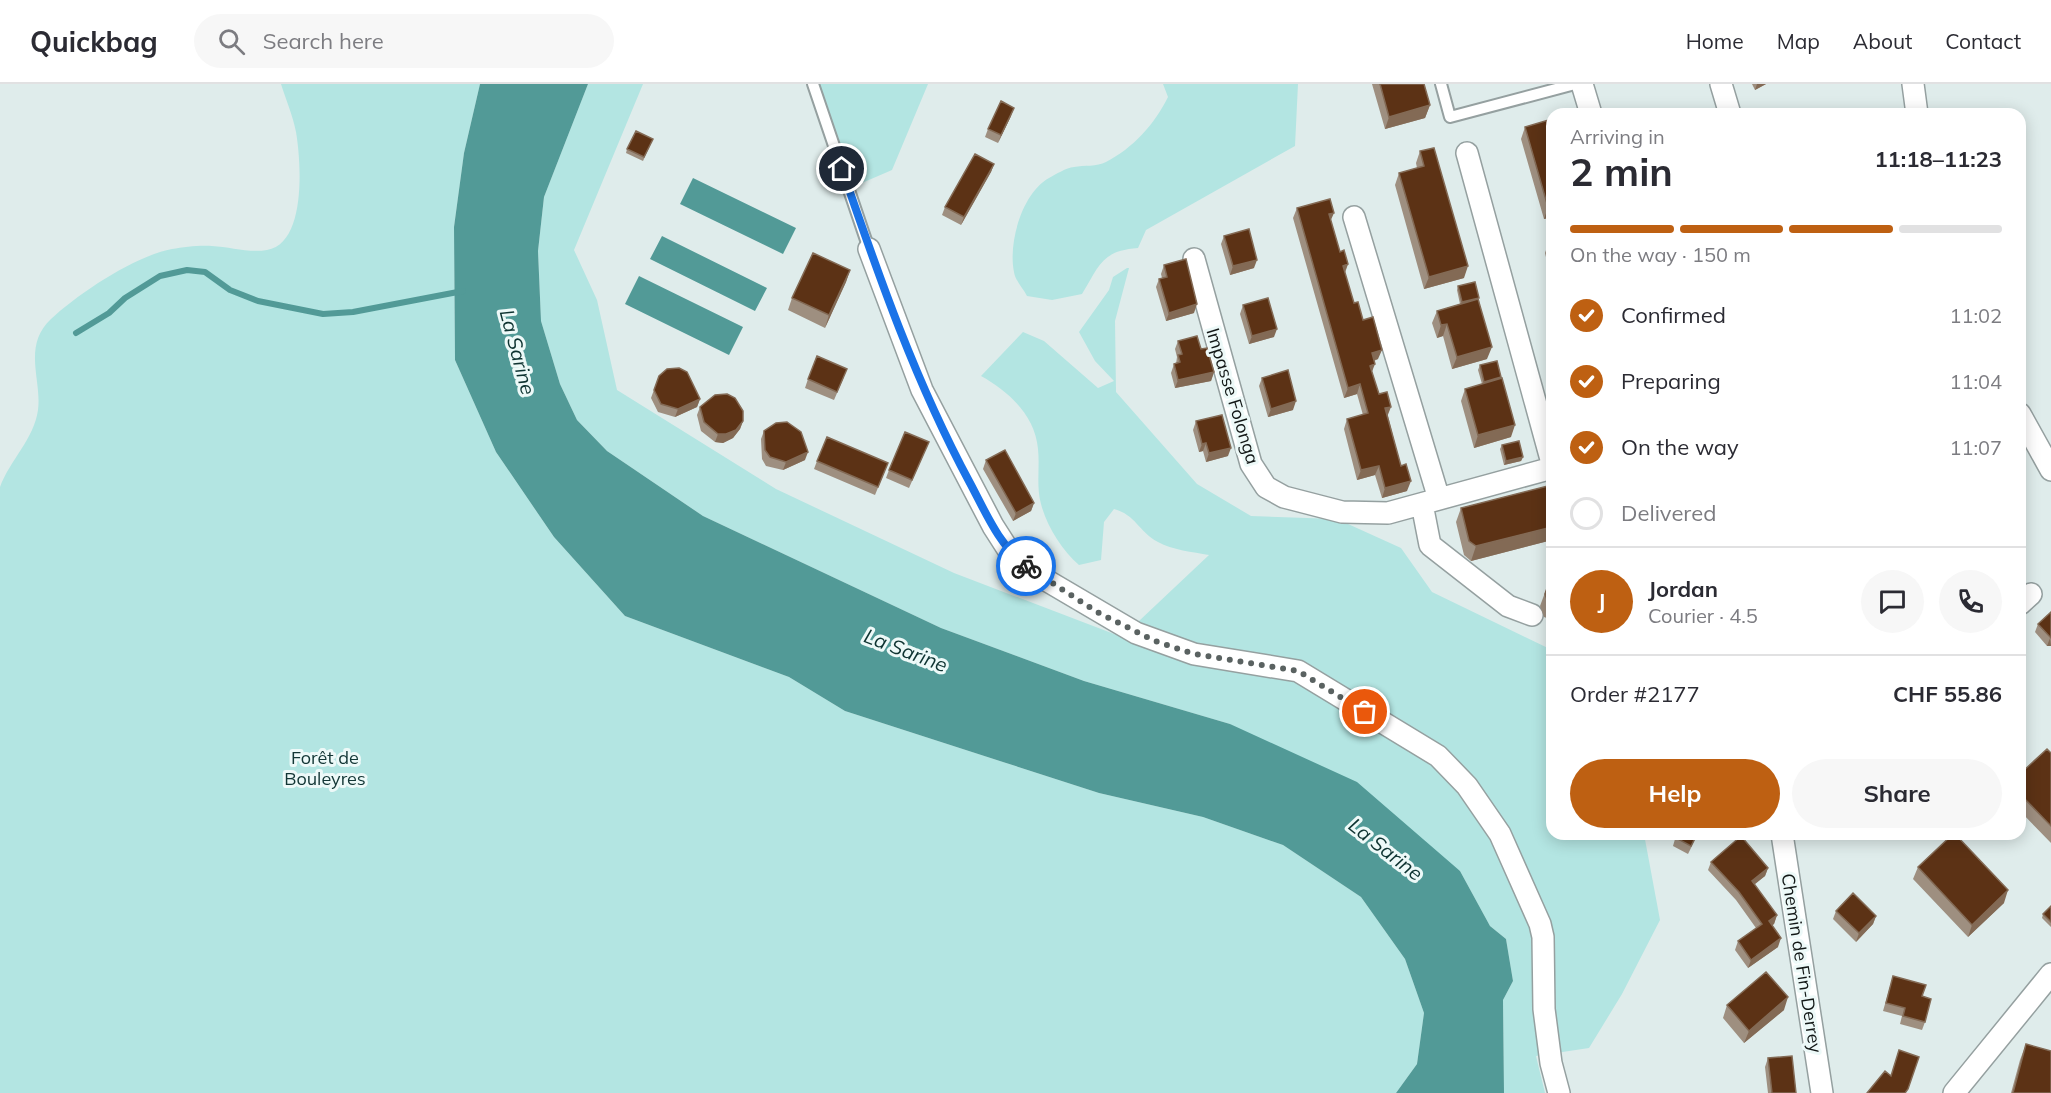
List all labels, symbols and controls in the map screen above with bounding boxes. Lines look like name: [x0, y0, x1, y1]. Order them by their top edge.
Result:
search box: [194, 14, 614, 68]
text: Quickbag: [30, 24, 158, 59]
icon: search: [215, 25, 248, 58]
text: Search here: [263, 27, 384, 55]
text: Home: [1686, 28, 1744, 54]
text: Map: [1777, 28, 1820, 54]
text: About: [1853, 28, 1912, 54]
text: Contact: [1945, 28, 2021, 54]
text: Arriving in: [1570, 124, 1665, 149]
pin: [816, 143, 867, 194]
text: 11:18–11:23: [1874, 145, 2002, 173]
text: 2 min: [1570, 147, 1673, 196]
icon: home: [825, 152, 858, 185]
text: On the way · 150 m: [1570, 242, 1751, 267]
icon: check: [1570, 299, 1603, 332]
text: Confirmed: [1621, 301, 1726, 329]
text: 11:02: [1949, 303, 2002, 328]
water label: La Sarine: [495, 307, 541, 397]
street label: Impasse Folonga: [1201, 325, 1265, 467]
icon: check: [1570, 365, 1603, 398]
text: Preparing: [1621, 367, 1721, 395]
text: 11:04: [1949, 369, 2002, 394]
icon: check: [1570, 431, 1603, 464]
text: On the way: [1621, 433, 1739, 461]
text: 11:07: [1949, 435, 2002, 460]
text: Delivered: [1621, 499, 1716, 527]
courier: [996, 536, 1056, 596]
icon: bike: [1010, 550, 1043, 583]
button: chat: [1861, 570, 1924, 633]
button: phone: [1939, 570, 2002, 633]
text: Jordan: [1648, 575, 1718, 603]
text: J: [1598, 587, 1605, 615]
text: Courier · 4.5: [1648, 603, 1758, 628]
water label: La Sarine: [861, 623, 951, 677]
text: Order #2177: [1570, 680, 1700, 708]
text: CHF 55.86: [1893, 680, 2002, 708]
pin: [1339, 686, 1390, 737]
icon: bag: [1348, 695, 1381, 728]
park label: Forêt de Bouleyres: [284, 746, 366, 790]
button: Help: [1570, 759, 1780, 828]
button: Share: [1792, 759, 2002, 828]
water label: La Sarine: [1344, 812, 1428, 886]
street label: Chemin de Fin-Derrey: [1776, 872, 1828, 1055]

